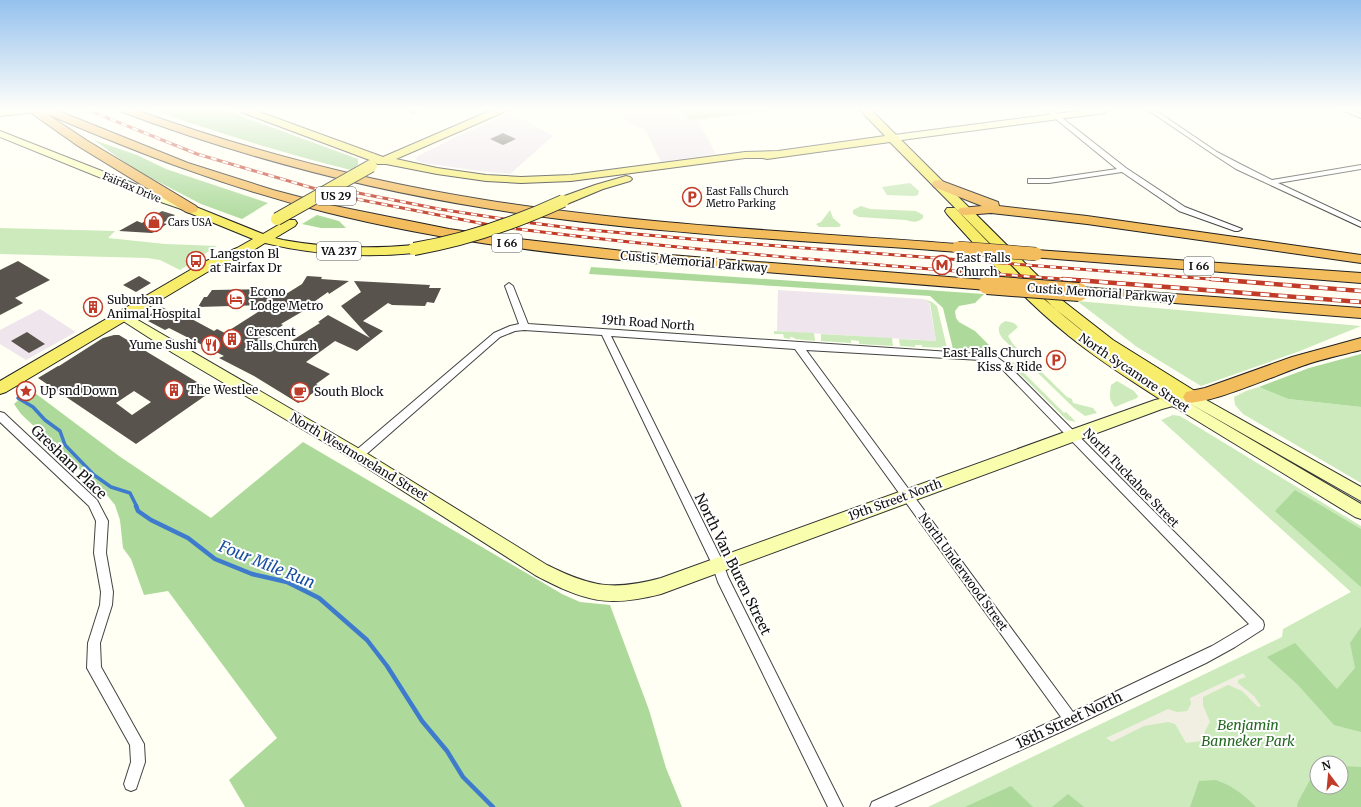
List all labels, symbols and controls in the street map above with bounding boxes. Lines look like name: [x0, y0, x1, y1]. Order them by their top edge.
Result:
street label: Fairfax Drive: [101, 169, 163, 206]
place label: East Falls Church Metro Parking: [706, 185, 789, 210]
parking icon: East Falls Church Metro Parking: [681, 186, 703, 208]
road number: US 29: [316, 187, 356, 205]
shop icon: Cars USA: [143, 211, 165, 233]
place label: Cars USA: [168, 216, 213, 229]
road number: I 66: [492, 234, 522, 252]
road number: VA 237: [317, 242, 361, 260]
place label: Langston Bl at Fairfax Dr: [210, 246, 283, 275]
street label: Custis Memorial Parkway: [620, 248, 768, 275]
bus stop icon: Langston Bl at Fairfax Dr: [185, 250, 207, 272]
place label: East Falls Church: [956, 250, 1011, 279]
metro station icon: East Falls Church: [931, 254, 953, 276]
road number: I 66: [1184, 257, 1214, 275]
street label: Custis Memorial Parkway: [1027, 280, 1175, 305]
place label: Econo Lodge Metro: [250, 284, 323, 313]
hotel icon: Econo Lodge Metro: [225, 288, 247, 310]
place label: Suburban Animal Hospital: [106, 292, 201, 321]
building icon: Suburban Animal Hospital: [82, 296, 104, 318]
street label: 19th Road North: [601, 312, 695, 333]
place label: Crescent Falls Church: [246, 324, 317, 353]
building icon: Crescent Falls Church: [221, 328, 243, 350]
street label: North Sycamore Street: [1076, 330, 1193, 415]
restaurant icon: Yume Sushi: [200, 334, 222, 356]
place label: Yume Sushi: [128, 337, 197, 352]
place label: East Falls Church Kiss & Ride: [943, 345, 1042, 374]
parking icon: East Falls Church Kiss & Ride: [1045, 349, 1067, 371]
building icon: The Westlee: [163, 379, 185, 401]
place icon: Up snd Down: [15, 380, 37, 402]
cafe icon: South Block: [289, 381, 311, 403]
place label: The Westlee: [188, 382, 258, 397]
place label: Up snd Down: [40, 383, 117, 398]
place label: South Block: [314, 384, 384, 399]
street label: North Westmoreland Street: [288, 409, 431, 504]
street label: Gresham Place: [27, 421, 111, 503]
street label: North Tuckahoe Street: [1080, 425, 1183, 530]
street label: 19th Street North: [846, 476, 944, 523]
street label: North Van Buren Street: [691, 490, 775, 638]
street label: North Underwood Street: [916, 510, 1011, 634]
water label: Four Mile Run: [215, 535, 318, 592]
street label: 18th Street North: [1013, 687, 1125, 753]
park label: Benjamin Banneker Park: [1201, 716, 1295, 750]
north arrow: [1309, 755, 1349, 795]
text: N: [1320, 757, 1333, 773]

